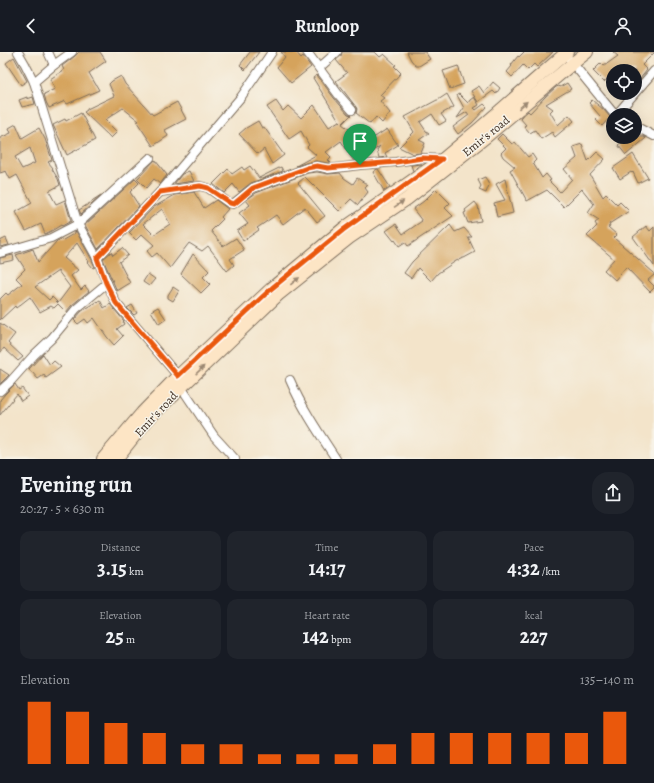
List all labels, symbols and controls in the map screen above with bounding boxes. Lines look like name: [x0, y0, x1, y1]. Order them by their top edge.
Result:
text: Runloop: [295, 14, 359, 38]
icon: back: [20, 15, 42, 37]
icon: person: [612, 15, 634, 37]
map controls: [606, 64, 642, 144]
button: locate: [606, 64, 642, 100]
one-way arrow: [518, 101, 528, 110]
button: layers: [606, 108, 642, 144]
street label: Emir's road: [459, 112, 513, 160]
pin: [343, 124, 377, 165]
icon: arrive: [349, 130, 371, 152]
one-way arrow: [394, 200, 405, 208]
one-way arrow: [290, 277, 301, 286]
one-way arrow: [195, 365, 205, 374]
street label: Emir's road: [131, 387, 181, 440]
text: Evening run: [20, 470, 132, 500]
button: share: [592, 472, 634, 514]
text: 20:27 · 5 × 630 m: [20, 500, 105, 517]
text: Distance: [101, 540, 140, 555]
text: Time: [316, 540, 338, 555]
text: Pace: [523, 540, 544, 555]
text: 3.15: [97, 555, 127, 582]
text: 14:17: [308, 555, 346, 582]
text: 4:32: [507, 555, 540, 582]
text: km: [127, 564, 144, 579]
text: /km: [540, 564, 560, 579]
text: Elevation: [99, 608, 141, 623]
text: Heart rate: [304, 608, 350, 623]
text: kcal: [525, 608, 542, 623]
text: 25: [106, 623, 124, 650]
text: 142: [303, 623, 329, 650]
text: 227: [520, 623, 548, 650]
text: m: [124, 632, 135, 647]
text: bpm: [329, 632, 351, 647]
text: Elevation: [20, 671, 70, 688]
text: 135–140 m: [580, 671, 634, 688]

